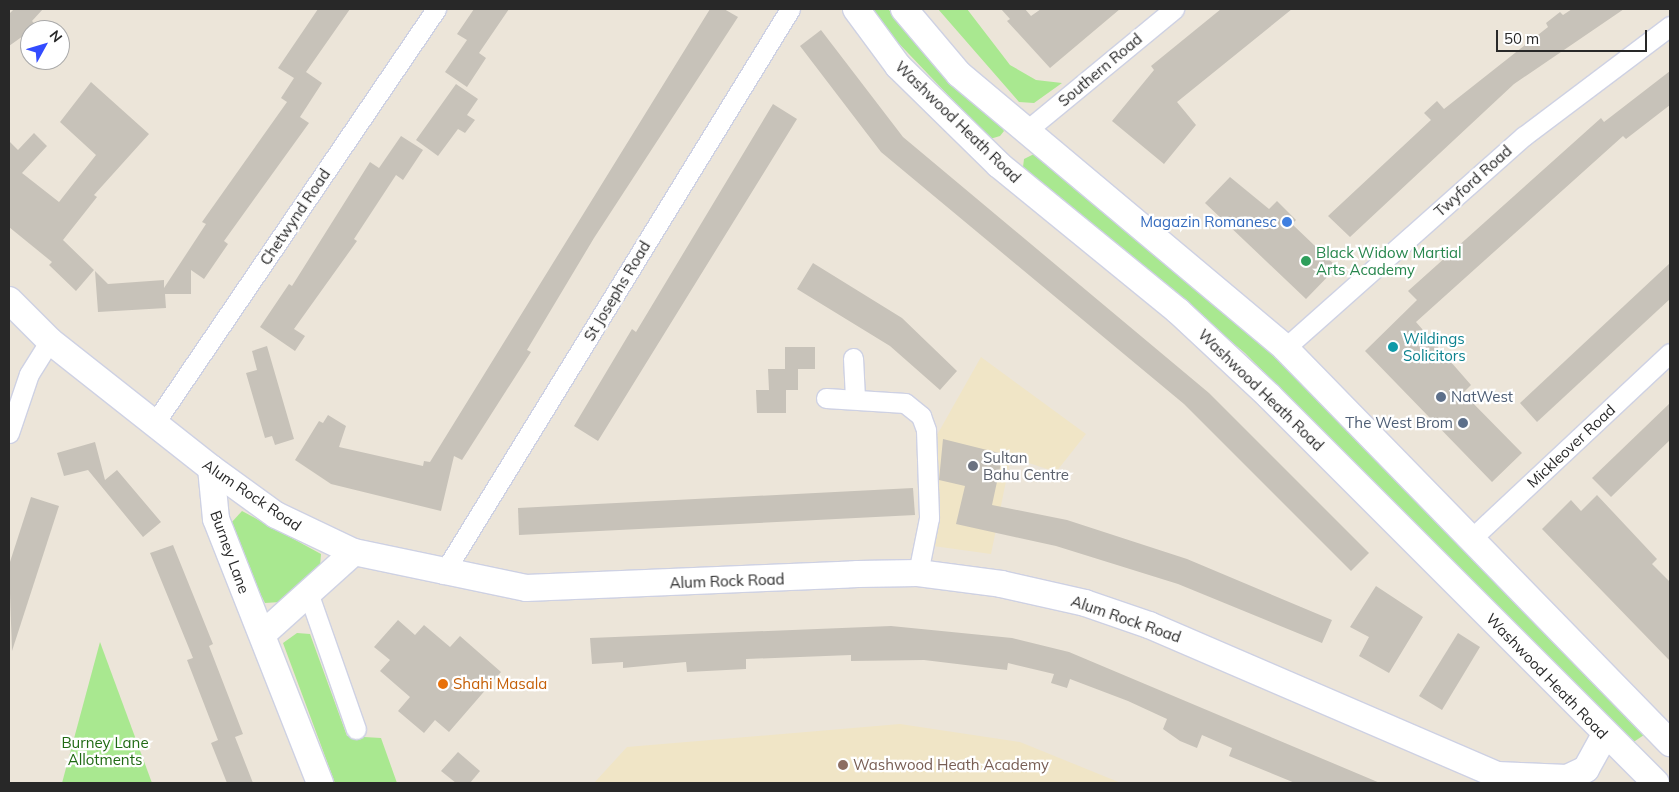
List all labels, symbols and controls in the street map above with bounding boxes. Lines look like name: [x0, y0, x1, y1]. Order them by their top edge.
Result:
north arrow: [20, 20, 70, 70]
scale bar: [1499, 20, 1650, 52]
text: N: [46, 26, 66, 46]
text: 50 m: [1504, 29, 1539, 48]
street label: Southern Road: [1054, 30, 1146, 110]
street label: Washwood Heath Road: [892, 57, 1024, 187]
street label: Twyford Road: [1431, 142, 1515, 220]
street label: Chetwynd Road: [256, 165, 334, 269]
place label: Magazin Romanesc: [1140, 213, 1277, 231]
marker: Magazin Romanesc: [1281, 216, 1293, 228]
street label: St Josephs Road: [580, 238, 654, 344]
place label: Black Widow Martial Arts Academy: [1316, 243, 1462, 278]
marker: Black Widow Martial Arts Academy: [1300, 255, 1312, 267]
street label: Washwood Heath Road: [1195, 325, 1327, 455]
place label: Wildings Solicitors: [1403, 329, 1466, 364]
marker: Wildings Solicitors: [1387, 341, 1399, 353]
place label: NatWest: [1451, 388, 1513, 406]
marker: NatWest: [1435, 391, 1447, 403]
street label: Mickleover Road: [1523, 401, 1619, 491]
place label: The West Brom: [1345, 414, 1453, 432]
marker: The West Brom: [1457, 417, 1469, 429]
place label: Sultan Bahu Centre: [983, 448, 1069, 483]
street label: Alum Rock Road: [199, 455, 305, 535]
marker: Sultan Bahu Centre: [967, 460, 979, 472]
street label: Burney Lane: [207, 508, 253, 596]
street label: Alum Rock Road: [669, 570, 785, 592]
street label: Alum Rock Road: [1069, 592, 1183, 646]
street label: Washwood Heath Road: [1482, 610, 1612, 742]
place label: Shahi Masala: [453, 675, 547, 693]
marker: Shahi Masala: [437, 678, 449, 690]
park label: Burney Lane Allotments: [61, 733, 149, 768]
place label: Washwood Heath Academy: [853, 756, 1049, 774]
marker: Washwood Heath Academy: [837, 759, 849, 771]

